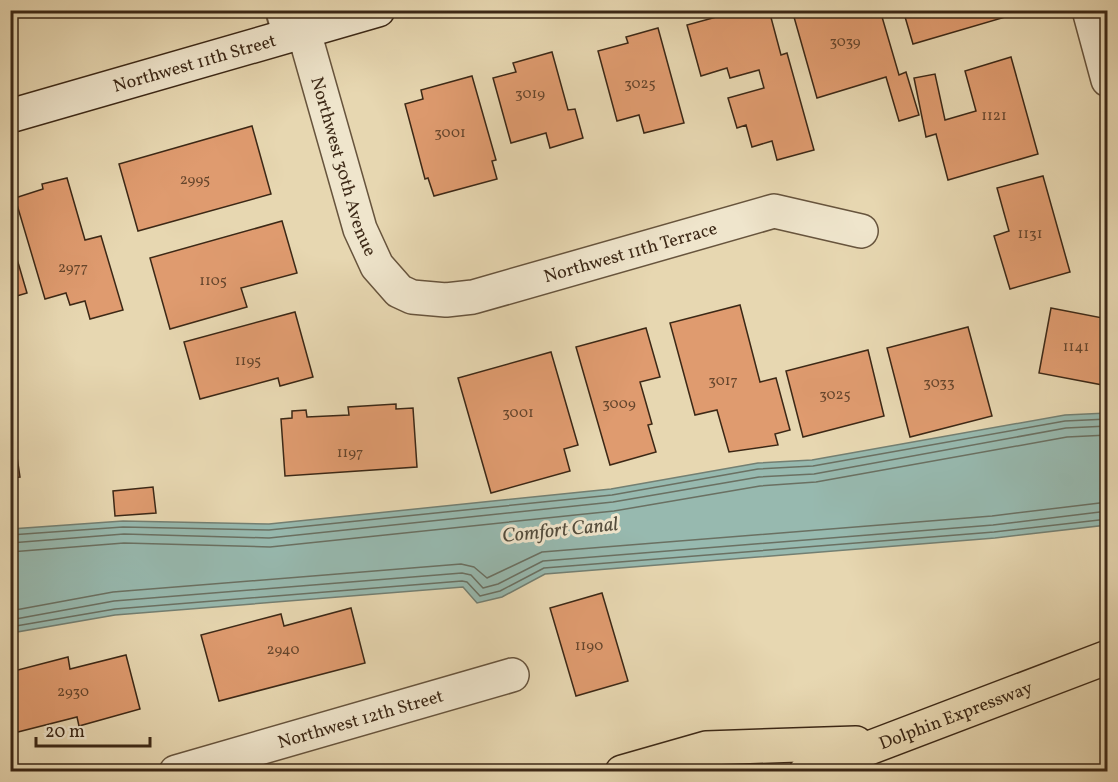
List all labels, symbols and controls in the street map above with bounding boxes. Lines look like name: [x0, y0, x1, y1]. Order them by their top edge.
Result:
street label: Northwest 11th Street: [110, 29, 279, 100]
house number: 3039: [829, 32, 861, 53]
street label: Northwest 30th Avenue: [303, 74, 382, 261]
house number: 3025: [624, 74, 656, 95]
house number: 3019: [515, 84, 545, 105]
house number: 1121: [981, 106, 1007, 127]
house number: 3001: [434, 123, 466, 144]
house number: 2995: [180, 170, 210, 191]
street label: Northwest 11th Terrace: [541, 217, 720, 290]
house number: 1131: [1017, 224, 1043, 245]
house number: 2977: [58, 258, 88, 279]
house number: 1105: [199, 271, 227, 292]
house number: 1141: [1063, 337, 1089, 358]
house number: 1195: [235, 351, 261, 372]
house number: 3017: [708, 371, 738, 392]
house number: 3033: [923, 373, 955, 394]
house number: 3025: [819, 385, 851, 406]
house number: 3009: [602, 394, 636, 415]
house number: 3001: [502, 403, 534, 424]
house number: 1197: [337, 443, 363, 464]
water label: Comfort Canal: [501, 511, 620, 551]
house number: 1190: [575, 636, 603, 657]
house number: 2940: [267, 640, 300, 661]
street label: Dolphin Expressway: [876, 676, 1037, 757]
house number: 2930: [57, 682, 89, 703]
street label: Northwest 12th Street: [275, 684, 447, 756]
scale bar: [36, 710, 150, 748]
text: 20 m: [45, 720, 85, 745]

